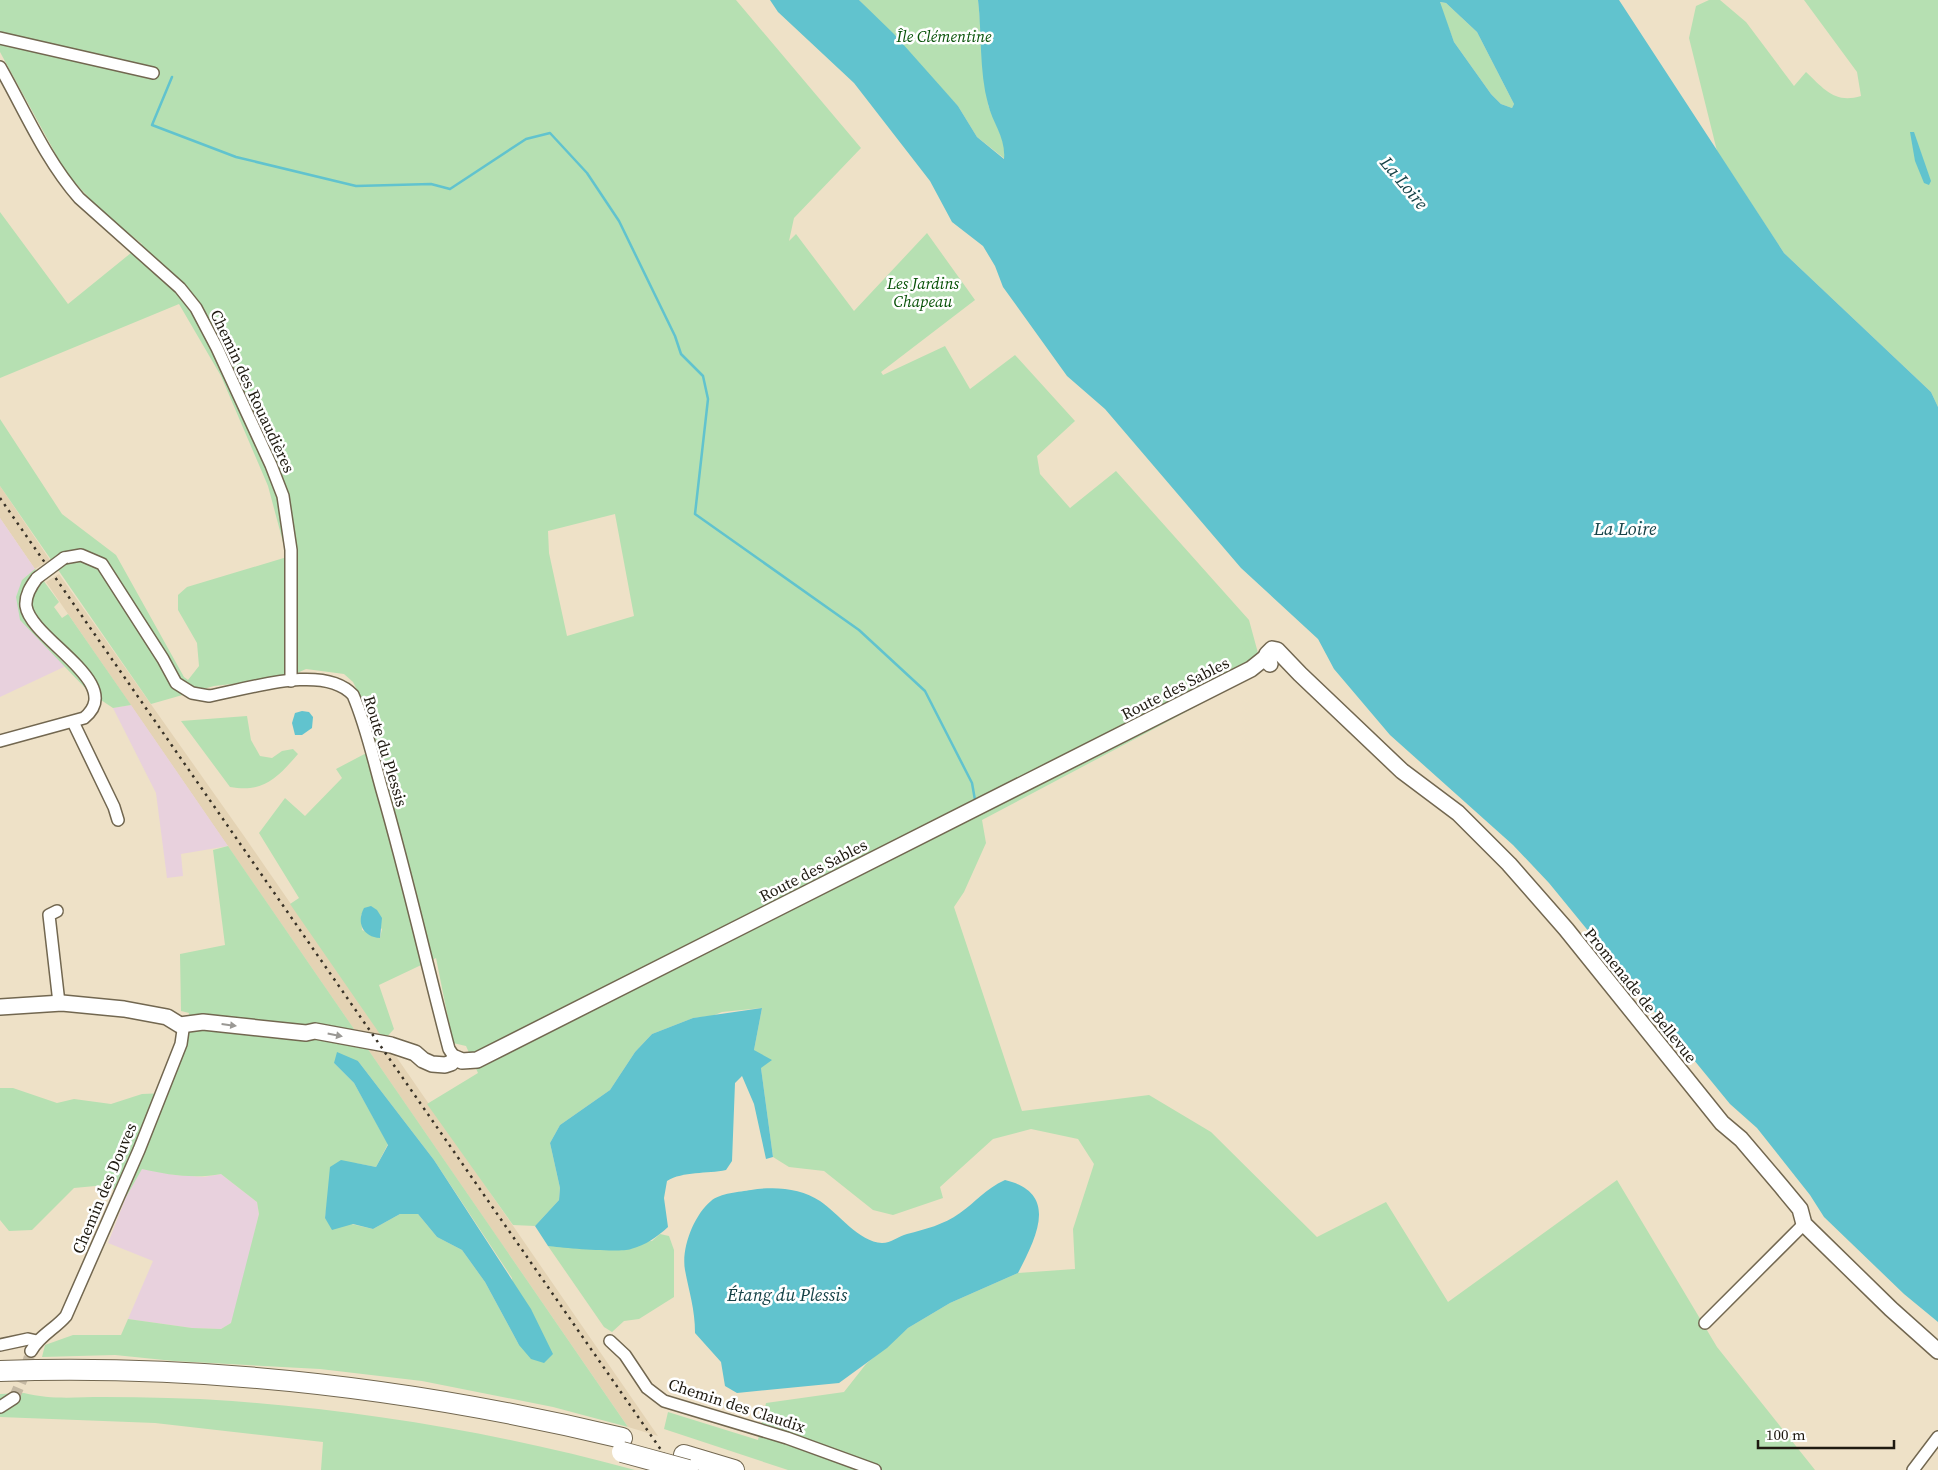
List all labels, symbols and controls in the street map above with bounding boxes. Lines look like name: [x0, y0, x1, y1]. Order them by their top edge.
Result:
park label: Île Clémentine: [895, 25, 992, 47]
water label: La Loire: [1374, 150, 1434, 215]
park label: Les Jardins Chapeau: [886, 272, 959, 312]
street label: Chemin des Rouaudières: [205, 306, 301, 476]
water label: La Loire: [1593, 516, 1657, 541]
street label: Route des Sables: [1117, 651, 1233, 725]
street label: Route du Plessis: [359, 693, 413, 809]
street label: Route des Sables: [755, 833, 871, 907]
street label: Promenade de Bellevue: [1580, 923, 1702, 1067]
one-way arrow: [221, 1021, 237, 1029]
one-way arrow: [328, 1031, 344, 1039]
street label: Chemin des Douves: [66, 1119, 142, 1257]
water label: Étang du Plessis: [726, 1282, 848, 1307]
street label: Chemin des Claudix: [666, 1372, 809, 1438]
scale bar: [1758, 1418, 1894, 1450]
text: 100 m: [1766, 1424, 1806, 1445]

